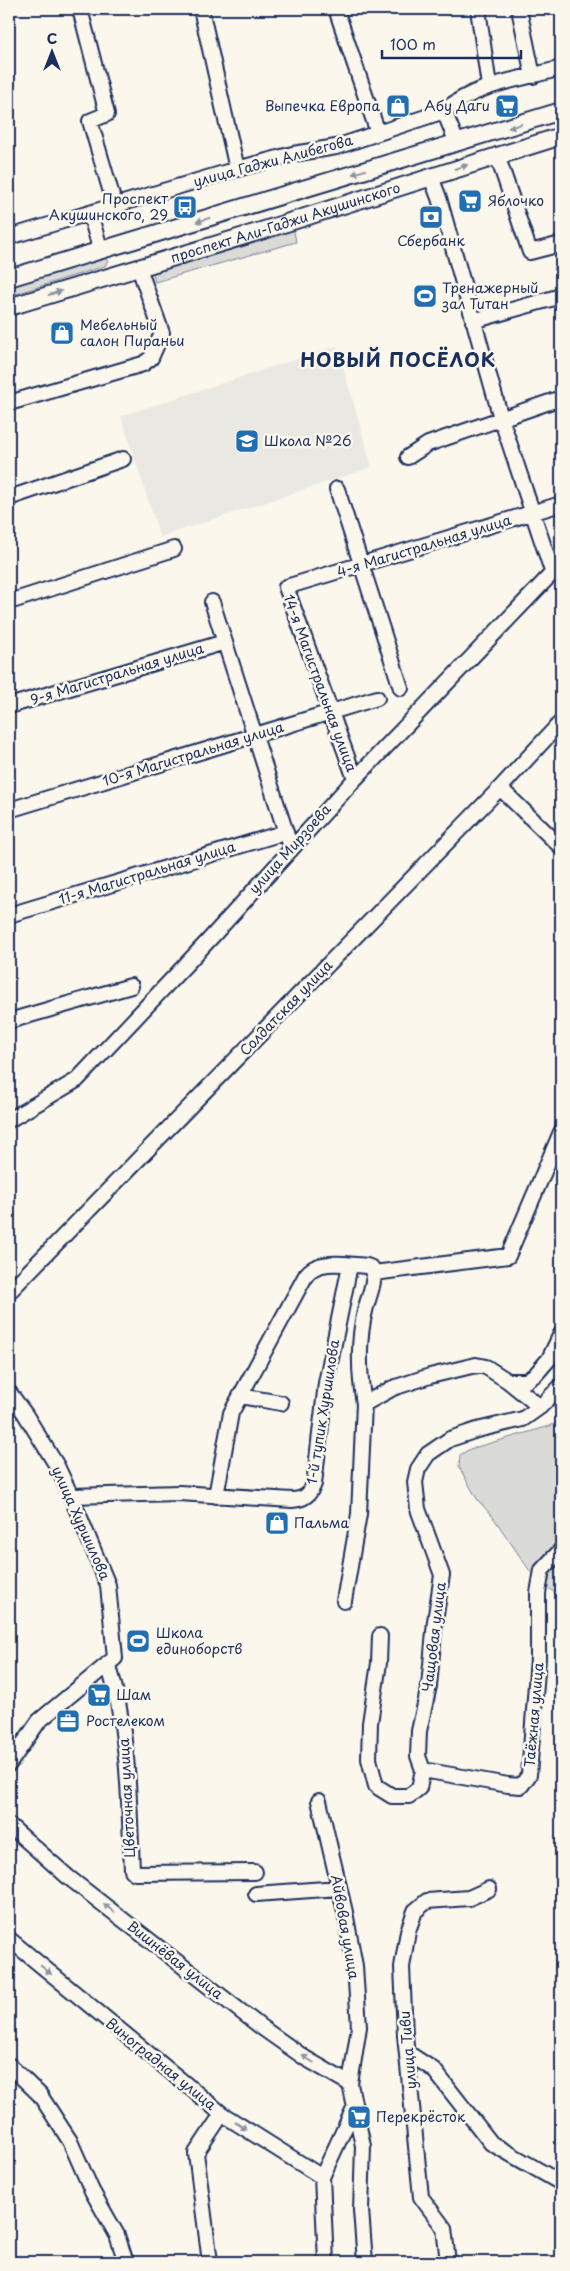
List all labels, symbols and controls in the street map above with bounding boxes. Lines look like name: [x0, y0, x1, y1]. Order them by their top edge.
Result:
north arrow: [28, 28, 78, 78]
text: С: [47, 28, 57, 49]
scale bar: [382, 28, 521, 60]
text: 100 m: [390, 32, 436, 55]
shop icon: Выпечка Европа: [385, 93, 411, 119]
supermarket icon: Абу Даги: [494, 93, 520, 119]
place label: Выпечка Европа: [265, 95, 380, 116]
place label: Абу Даги: [424, 95, 490, 116]
one-way arrow: [507, 122, 522, 130]
street label: улица Гаджи Алибегова: [191, 129, 355, 192]
one-way arrow: [454, 162, 469, 170]
one-way arrow: [351, 169, 366, 177]
street label: проспект Али-Гаджи Акушинского: [168, 177, 403, 268]
place label: Проспект Акушинского, 29: [49, 188, 168, 225]
supermarket icon: Яблочко: [457, 188, 483, 214]
place label: Яблочко: [488, 190, 544, 211]
bus stop icon: Проспект Акушинского, 29: [172, 194, 198, 220]
bank icon: Сбербанк: [418, 204, 444, 230]
one-way arrow: [196, 216, 211, 224]
place label: Сбербанк: [397, 230, 465, 251]
place label: Тренажерный зал Титан: [441, 277, 539, 314]
sports icon: Тренажерный зал Титан: [412, 283, 438, 309]
one-way arrow: [48, 289, 63, 297]
place label: Мебельный салон Пираньи: [80, 314, 185, 351]
shop icon: Мебельный салон Пираньи: [49, 320, 75, 346]
district label: НОВЫЙ ПОСЁЛОК: [300, 345, 496, 373]
school or university icon: Школа №26: [234, 428, 260, 454]
place label: Школа №26: [264, 430, 352, 451]
street label: 4-я Магистральная улица: [334, 509, 514, 582]
street label: 14-я Магистральная улица: [278, 591, 363, 775]
street label: 9-я Магистральная улица: [28, 637, 206, 710]
street label: 10-я Магистральная улица: [100, 716, 286, 791]
street label: улица Мирзоева: [244, 799, 336, 898]
street label: 11-я Магистральная улица: [56, 836, 238, 909]
street label: Солдатская улица: [234, 955, 337, 1060]
street label: 1-й тупик Хуршилова: [301, 1338, 344, 1486]
street label: улица Хуршилова: [47, 1462, 116, 1583]
shop icon: Пальма: [264, 1510, 290, 1536]
place label: Пальма: [294, 1512, 350, 1533]
street label: Чащовая улица: [416, 1581, 451, 1693]
place label: Школа единоборств: [156, 1622, 242, 1659]
sports icon: Школа единоборств: [125, 1628, 151, 1654]
street label: Таёжная улица: [518, 1661, 549, 1768]
supermarket icon: Шам: [86, 1682, 112, 1708]
place label: Шам: [116, 1684, 152, 1705]
office icon: Ростелеком: [55, 1708, 81, 1734]
place label: Ростелеком: [86, 1710, 165, 1731]
street label: Цветочная улица: [113, 1738, 140, 1858]
street label: Айвовая улица: [326, 1873, 365, 1981]
one-way arrow: [102, 1903, 116, 1913]
street label: Вишнёвая улица: [123, 1915, 228, 2004]
one-way arrow: [40, 1964, 52, 1976]
street label: улица Тиви: [394, 2010, 421, 2090]
street label: Виноградная улица: [102, 2013, 221, 2115]
one-way arrow: [301, 2055, 314, 2064]
supermarket icon: Перекрёсток: [346, 2104, 372, 2130]
place label: Перекрёсток: [376, 2106, 466, 2127]
one-way arrow: [235, 2122, 248, 2131]

